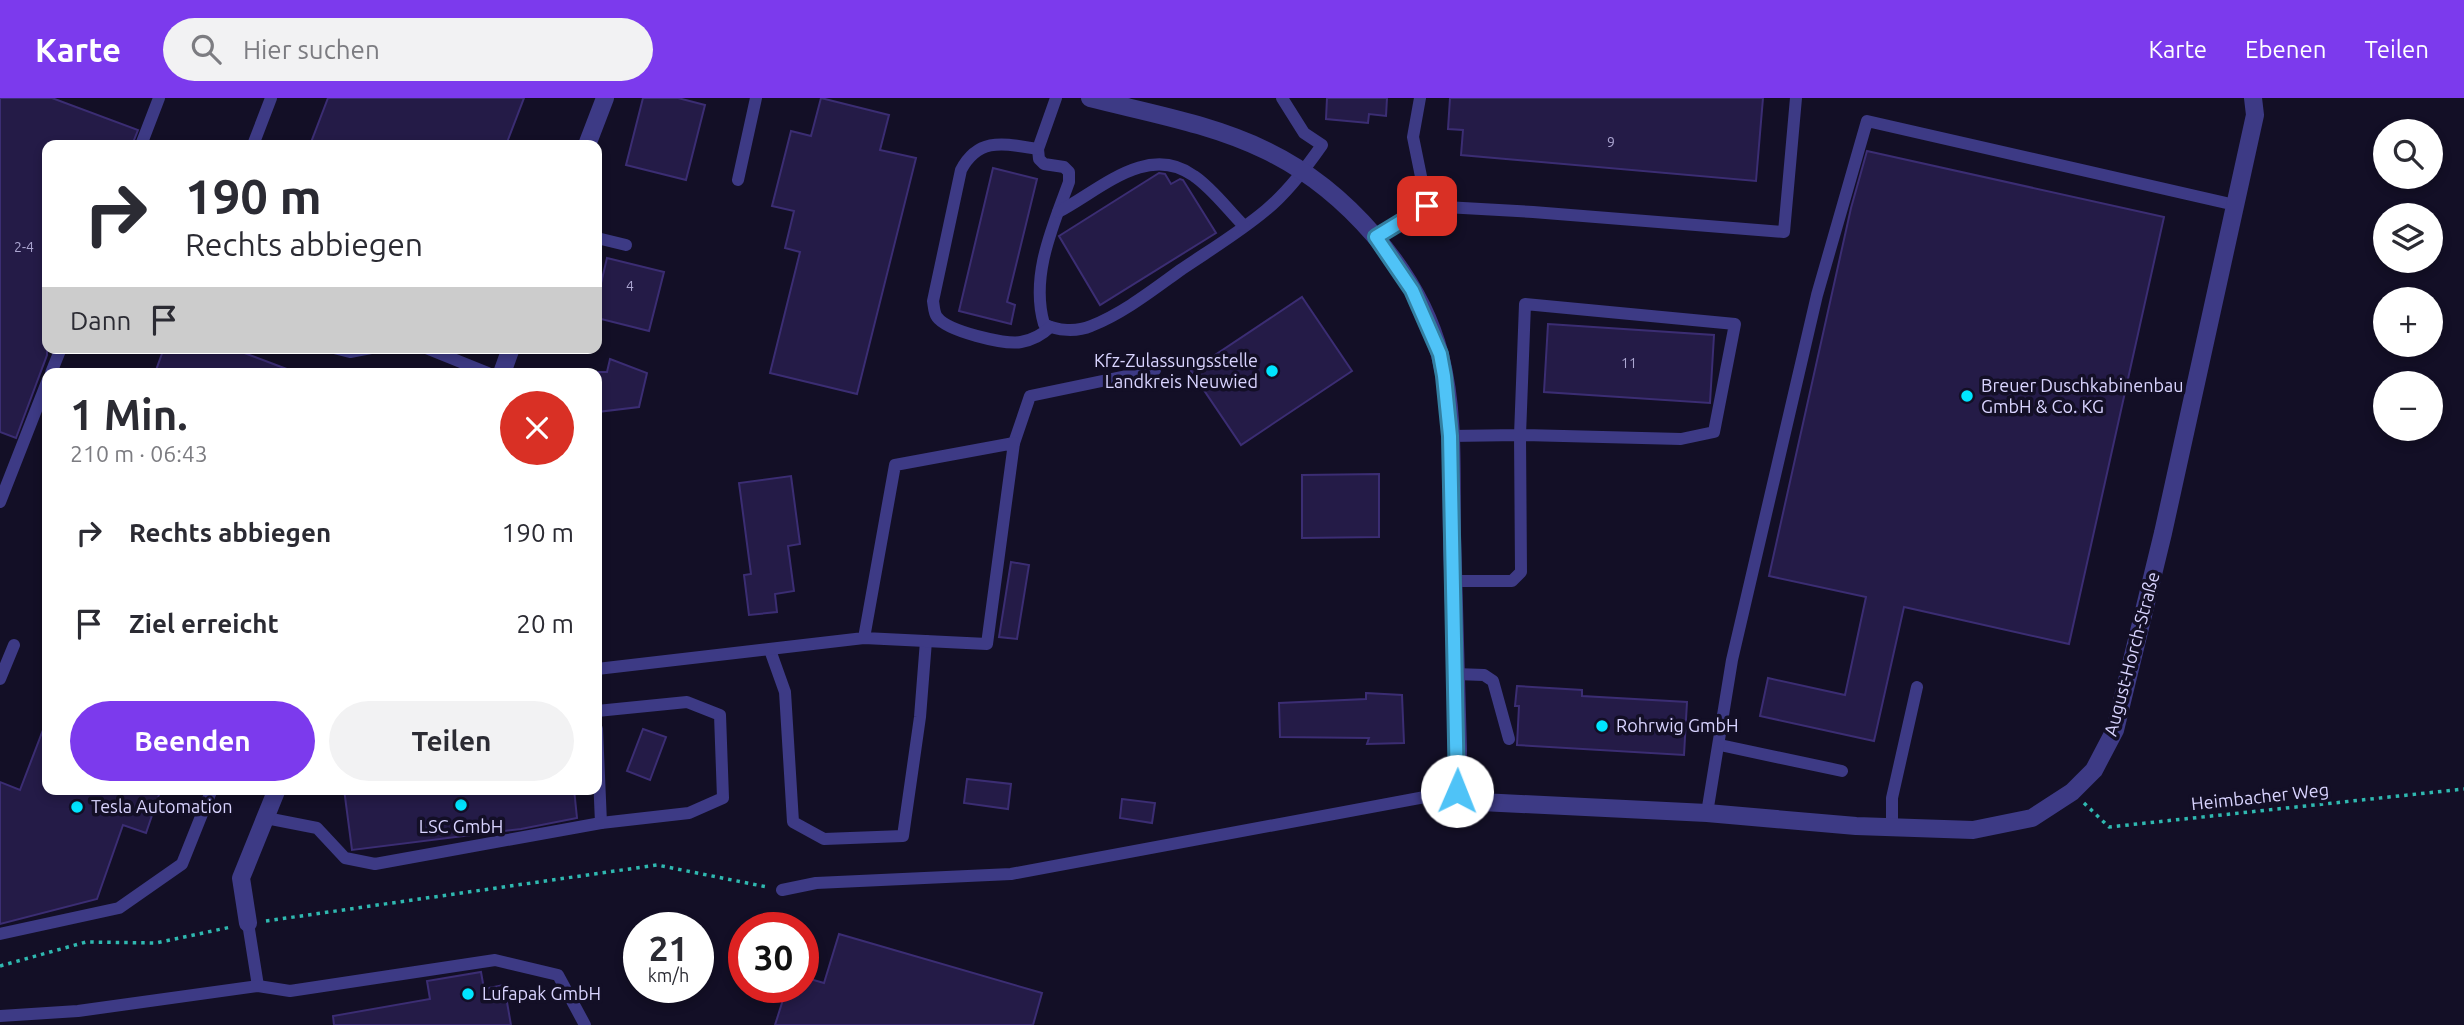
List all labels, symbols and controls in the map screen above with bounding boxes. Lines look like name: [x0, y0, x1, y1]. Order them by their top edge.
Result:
search box: [163, 18, 653, 81]
icon: search: [187, 30, 225, 68]
text: Karte: [35, 31, 121, 68]
text: Hier suchen: [243, 35, 380, 64]
text: Karte: [2148, 36, 2207, 63]
text: Ebenen: [2245, 36, 2326, 63]
text: Teilen: [2364, 36, 2429, 63]
map controls: [2373, 119, 2443, 441]
button: search: [2373, 119, 2443, 189]
house number: 9: [1607, 134, 1615, 150]
icon: right: [70, 168, 161, 259]
text: 190 m: [185, 168, 322, 223]
pin: [1397, 176, 1457, 236]
icon: arrive: [1408, 187, 1446, 225]
button: layers: [2373, 203, 2443, 273]
text: Rechts abbiegen: [185, 226, 423, 262]
house number: 2-4: [14, 239, 34, 255]
house number: 4: [626, 278, 634, 294]
button: +: [2373, 287, 2443, 357]
icon: arrive: [145, 301, 183, 339]
text: Dann: [70, 306, 131, 335]
place label: Kfz-Zulassungsstelle Landkreis Neuwied: [1094, 350, 1258, 391]
house number: 11: [1621, 355, 1637, 371]
marker: Kfz-Zulassungsstelle Landkreis Neuwied: [1264, 363, 1280, 379]
button: −: [2373, 371, 2443, 441]
place label: Breuer Duschkabinenbau GmbH & Co. KG: [1981, 375, 2184, 416]
marker: Breuer Duschkabinenbau GmbH & Co. KG: [1959, 388, 1975, 404]
text: 1 Min.: [70, 391, 188, 438]
button: close: [500, 391, 574, 465]
text: 210 m · 06:43: [70, 441, 208, 466]
icon: right: [70, 514, 108, 552]
text: Rechts abbiegen: [129, 518, 331, 547]
text: 190 m: [502, 518, 574, 547]
street label: August-Horch-Straße: [2099, 569, 2163, 738]
icon: arrive: [70, 605, 108, 643]
text: Ziel erreicht: [129, 609, 279, 638]
text: 20 m: [516, 609, 574, 638]
button: Beenden: [70, 701, 315, 781]
button: Teilen: [329, 701, 574, 781]
place label: Rohrwig GmbH: [1616, 715, 1739, 735]
marker: Rohrwig GmbH: [1594, 718, 1610, 734]
position arrow: [1420, 754, 1494, 828]
street label: Heimbacher Weg: [2190, 779, 2330, 813]
place label: Tesla Automation: [91, 796, 233, 816]
marker: LSC GmbH: [453, 797, 469, 813]
marker: Tesla Automation: [69, 799, 85, 815]
place label: LSC GmbH: [419, 816, 503, 836]
speed limit sign: 30: [728, 912, 819, 1003]
text: 21: [649, 928, 688, 968]
text: km/h: [648, 965, 689, 985]
place label: Lufapak GmbH: [482, 983, 601, 1003]
marker: Lufapak GmbH: [460, 986, 476, 1002]

